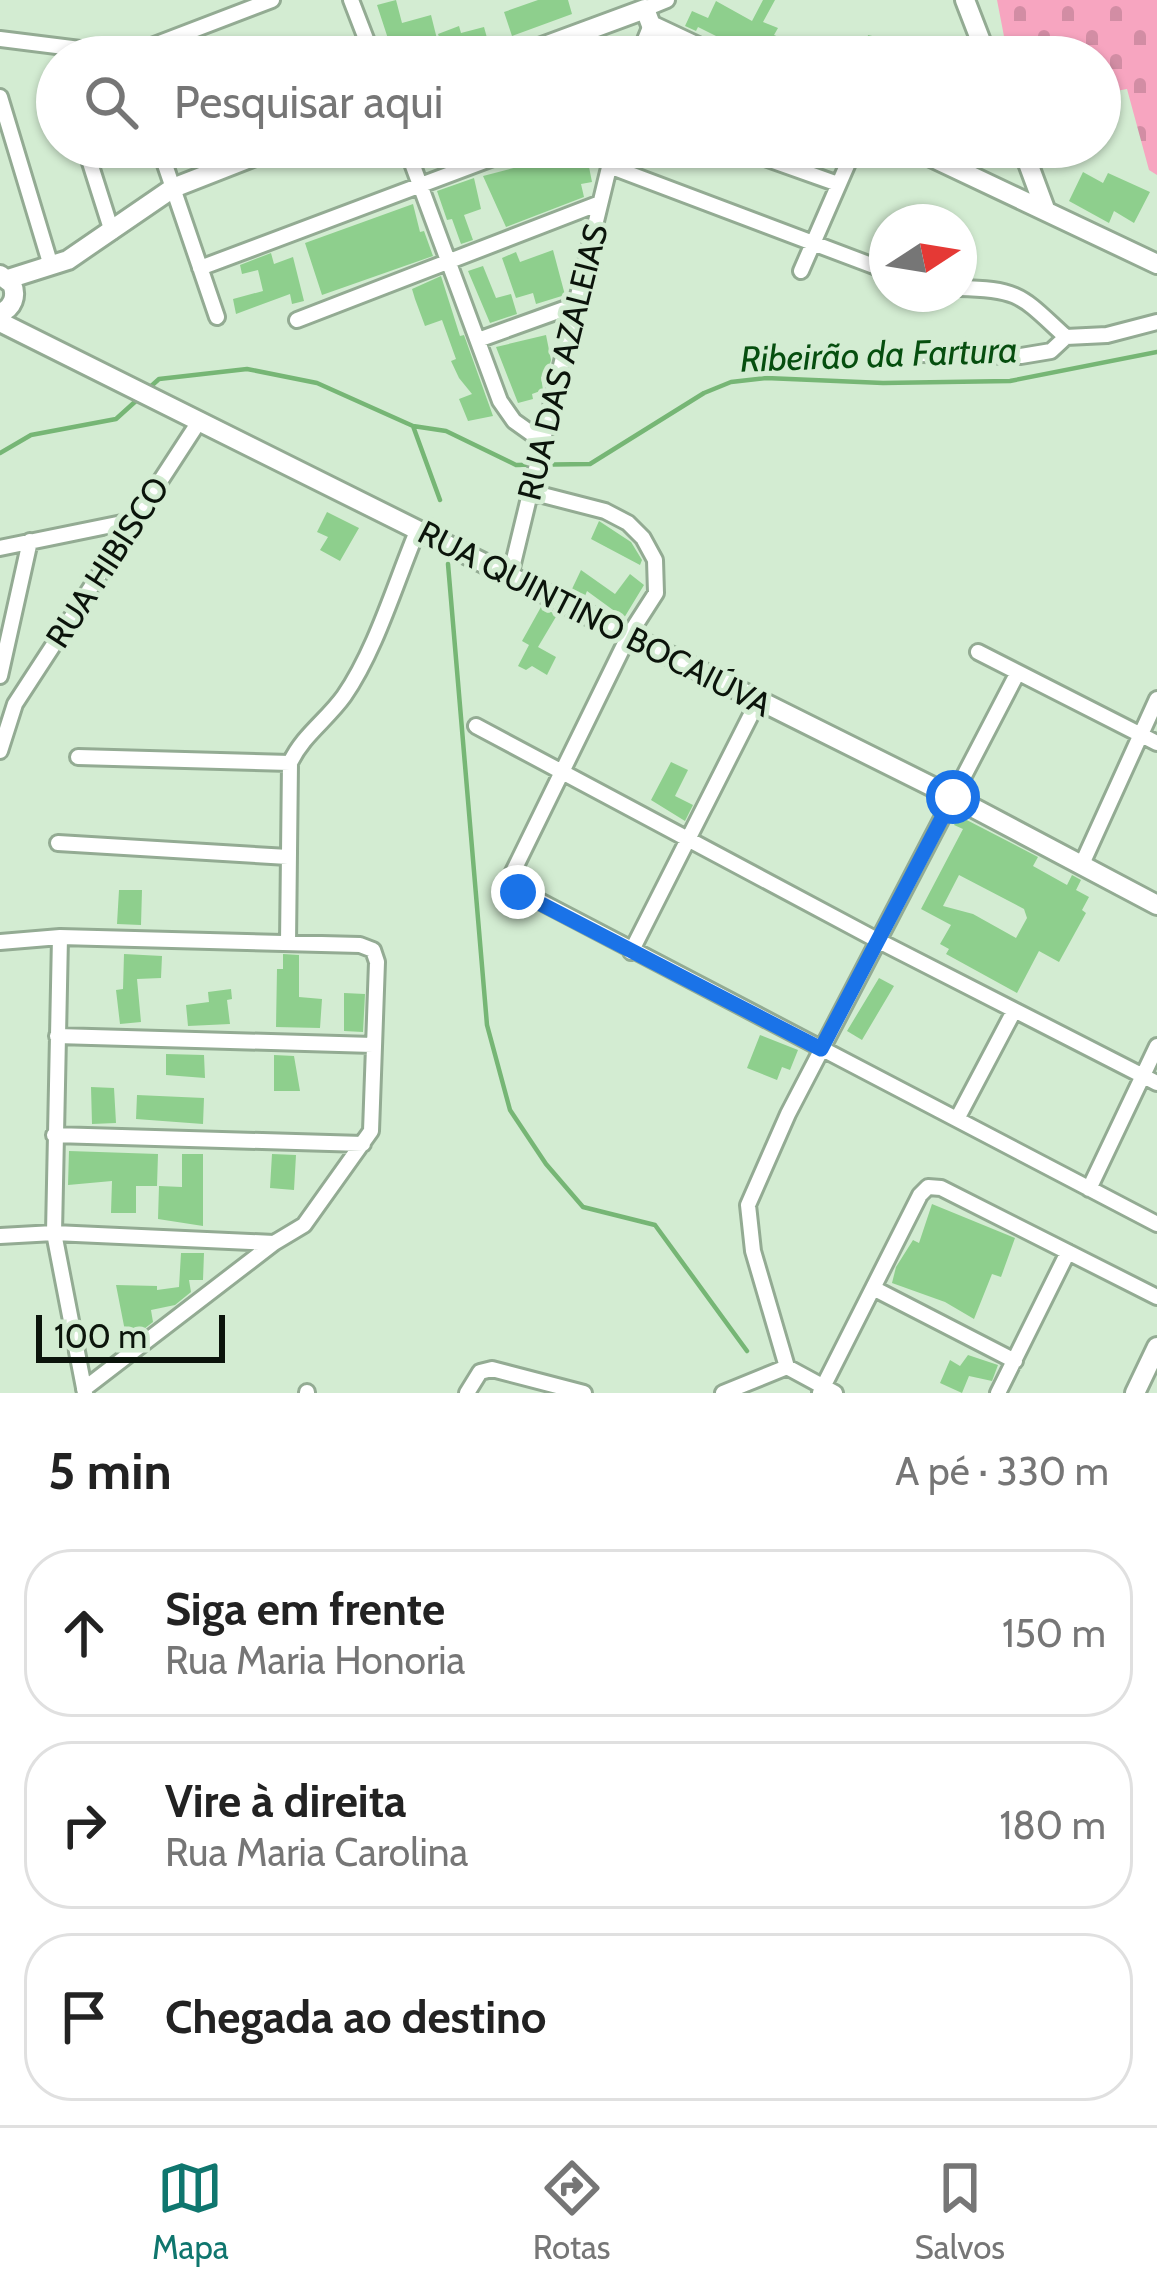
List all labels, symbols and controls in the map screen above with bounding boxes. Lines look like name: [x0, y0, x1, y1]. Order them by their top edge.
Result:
search box: [36, 36, 1121, 168]
icon: search: [78, 69, 144, 135]
text: Pesquisar aqui: [174, 75, 443, 129]
north arrow: [869, 204, 977, 312]
street label: RUA DAS AZALEIAS: [508, 220, 616, 504]
water label: Ribeirão da Fartura: [739, 327, 1019, 381]
street label: RUA HIBISCO: [37, 469, 177, 655]
street label: RUA QUINTINO BOCAIÚVA: [412, 511, 779, 725]
route start: [926, 770, 980, 824]
route end: [491, 865, 545, 919]
scale bar: [36, 1309, 225, 1362]
text: 100 m: [54, 1316, 147, 1356]
text: 5 min: [48, 1440, 172, 1502]
text: A pé · 330 m: [895, 1447, 1109, 1495]
text: Siga em frente: [165, 1582, 445, 1636]
icon: ahead: [51, 1600, 117, 1666]
text: 150 m: [1002, 1609, 1106, 1657]
text: Rua Maria Honoria: [165, 1636, 465, 1684]
text: Vire à direita: [165, 1774, 407, 1828]
icon: right: [51, 1792, 117, 1858]
text: 180 m: [999, 1801, 1106, 1849]
text: Rua Maria Carolina: [165, 1828, 468, 1876]
icon: arrive: [51, 1984, 117, 2050]
text: Chegada ao destino: [165, 1990, 546, 2044]
tab: Mapa: [152, 2155, 229, 2267]
tab: Rotas: [533, 2155, 611, 2267]
tab: Salvos: [915, 2155, 1005, 2267]

